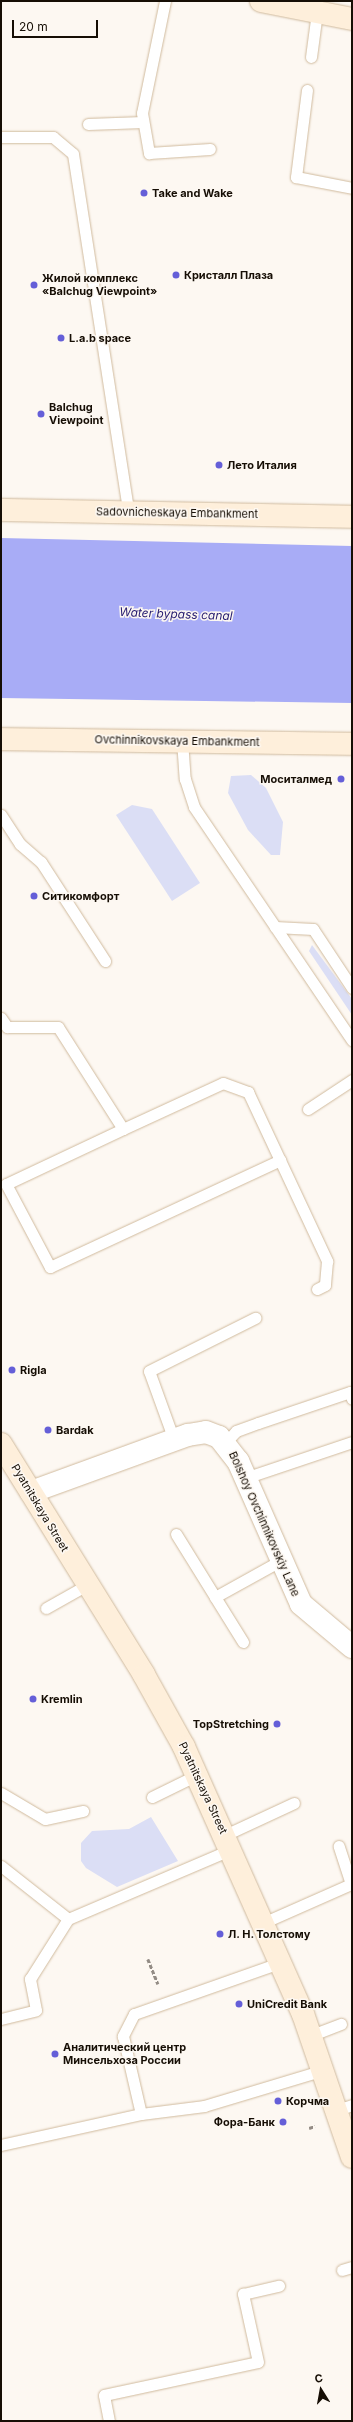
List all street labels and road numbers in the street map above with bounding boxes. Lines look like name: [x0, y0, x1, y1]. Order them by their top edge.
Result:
street label: Sadovnicheskaya Embankment: [96, 505, 258, 521]
street label: Ovchinnikovskaya Embankment: [94, 733, 260, 749]
street label: Bolshoy Ovchinnikovskiy Lane: [226, 1449, 302, 1599]
street label: Pyatnitskaya Street: [9, 1462, 71, 1554]
street label: Pyatnitskaya Street: [176, 1740, 230, 1836]

